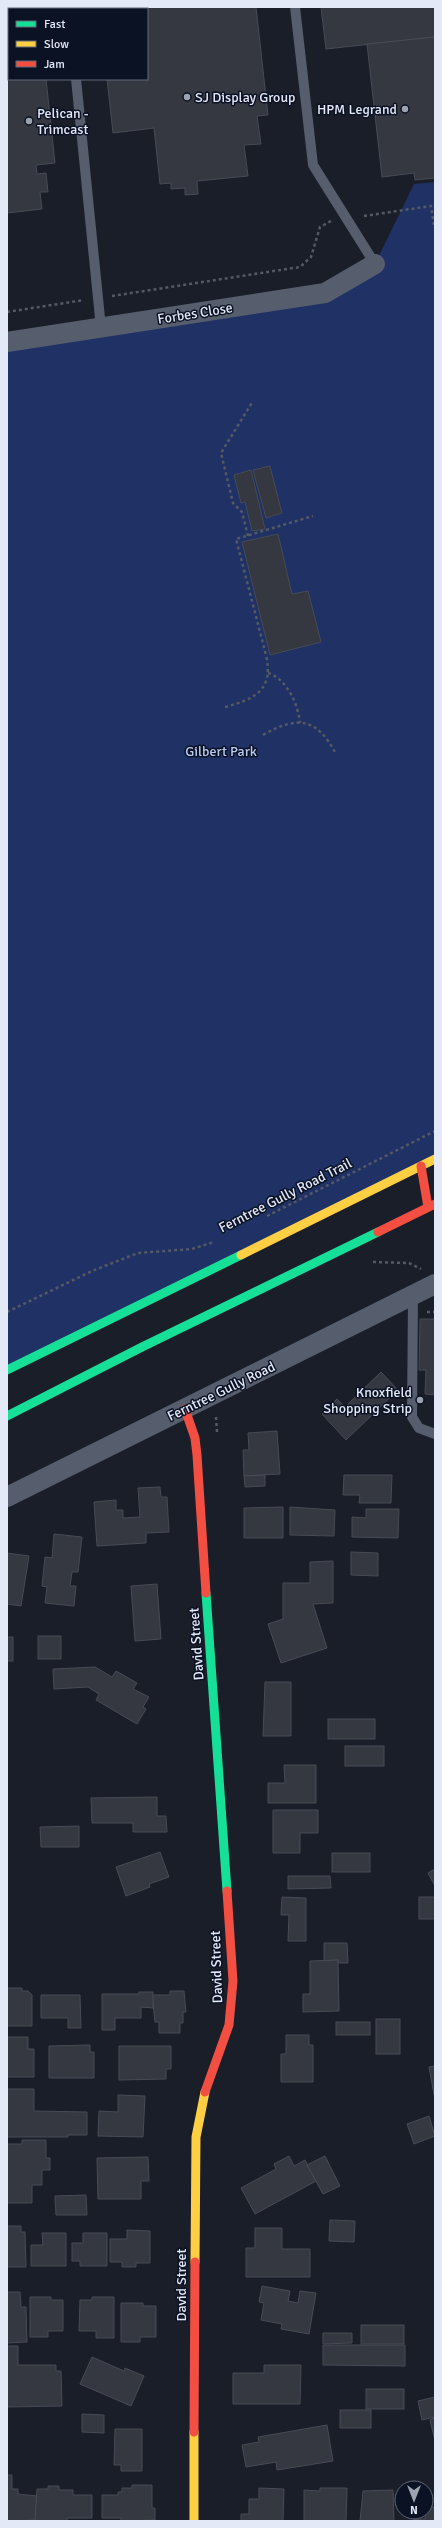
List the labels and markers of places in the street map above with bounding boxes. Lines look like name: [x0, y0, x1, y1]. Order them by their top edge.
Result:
place label: SJ Display Group: [195, 89, 295, 106]
marker: SJ Display Group: [182, 92, 192, 102]
place label: HPM Legrand: [317, 101, 397, 118]
marker: HPM Legrand: [400, 104, 410, 114]
place label: Pelican - Trimcast: [37, 105, 89, 138]
marker: Pelican - Trimcast: [24, 116, 34, 126]
place label: Knoxfield Shopping Strip: [323, 1384, 412, 1417]
marker: Knoxfield Shopping Strip: [415, 1395, 425, 1405]

